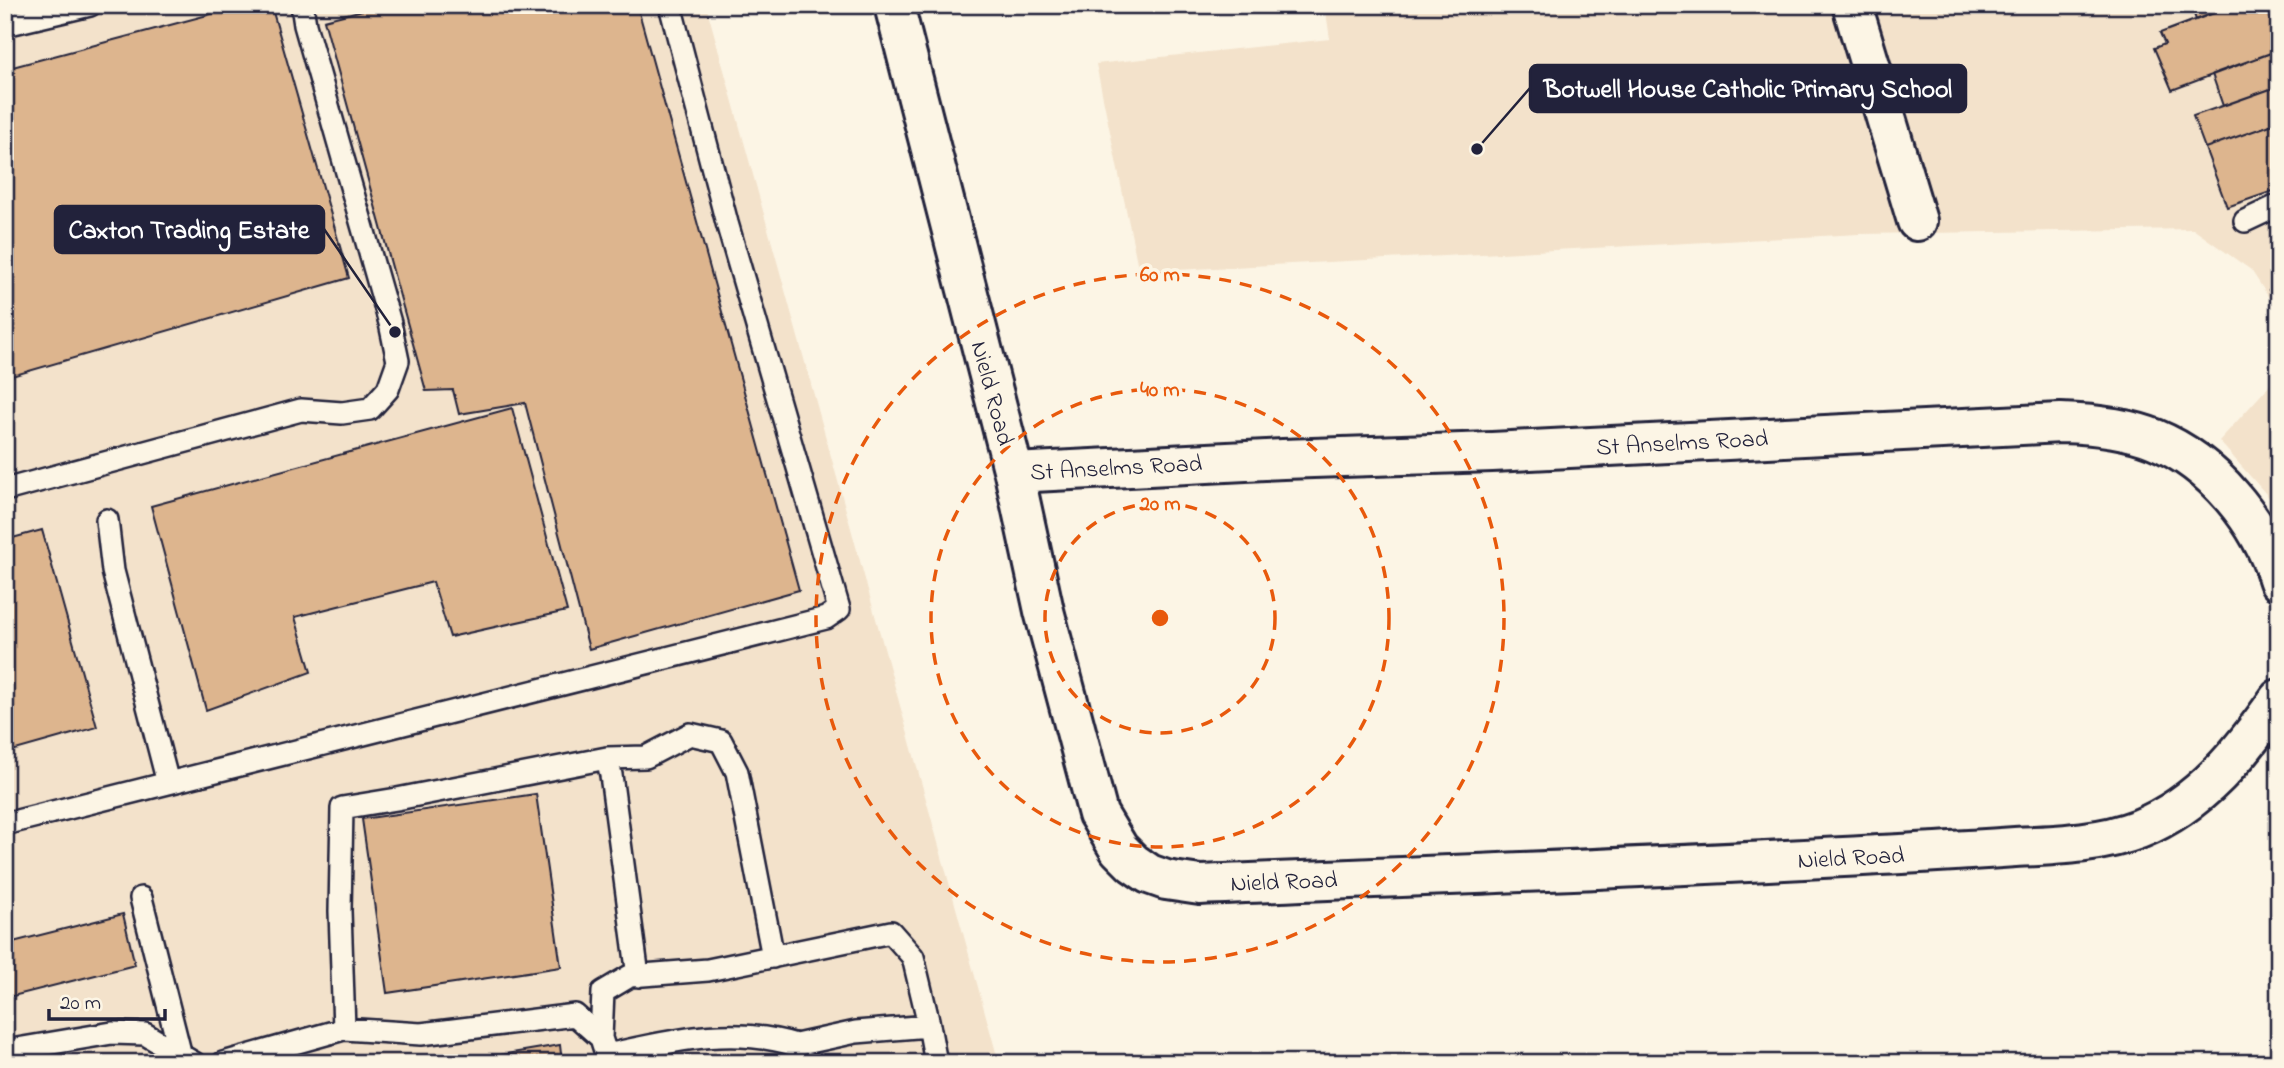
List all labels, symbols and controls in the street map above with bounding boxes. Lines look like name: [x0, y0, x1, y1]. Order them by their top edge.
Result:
callout: Botwell House Catholic Primary School: [1530, 65, 1966, 112]
text: Botwell House Catholic Primary School: [1543, 72, 1952, 110]
callout: Caxton Trading Estate: [55, 206, 324, 253]
text: Caxton Trading Estate: [69, 213, 311, 252]
text: 60 m: [1140, 261, 1180, 291]
street label: Nield Road: [960, 337, 1021, 450]
text: 40 m: [1140, 376, 1180, 406]
street label: St Anselms Road: [1595, 422, 1769, 466]
street label: St Anselms Road: [1029, 447, 1203, 491]
text: 20 m: [1138, 490, 1181, 520]
centre of rings: [1148, 606, 1172, 630]
street label: Nield Road: [1797, 839, 1906, 880]
street label: Nield Road: [1230, 864, 1339, 903]
scale bar: [49, 977, 164, 1021]
text: 20 m: [60, 989, 101, 1019]

